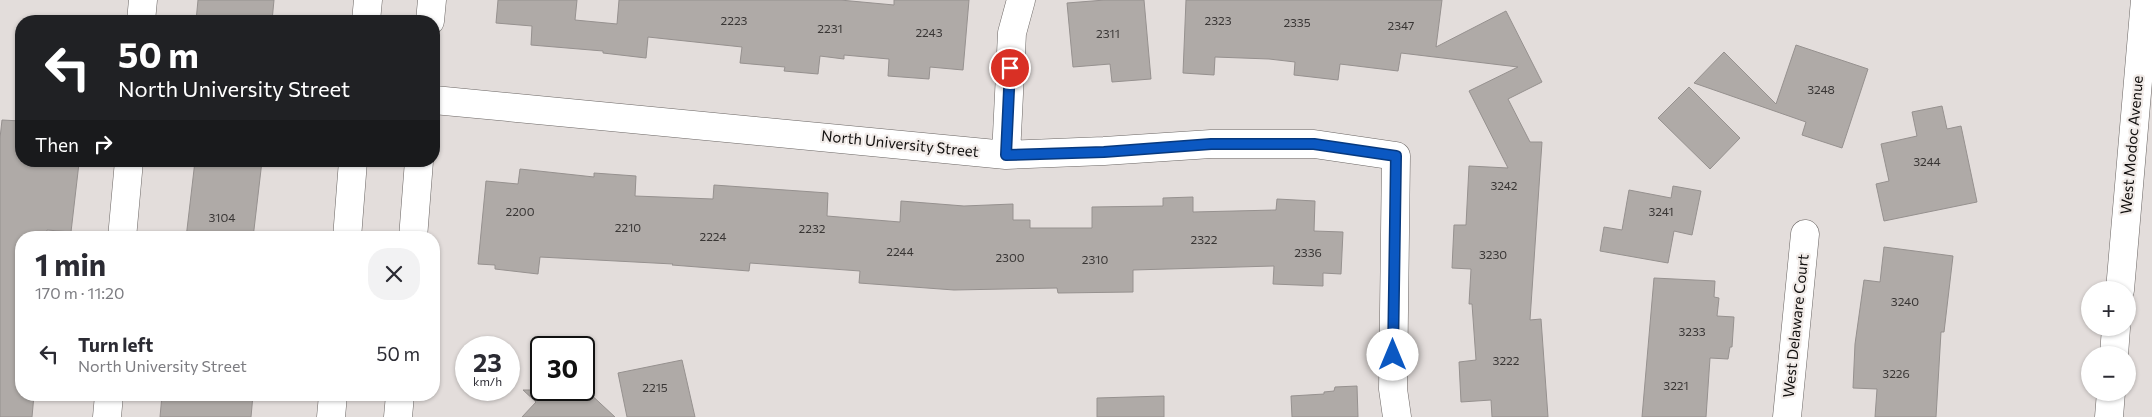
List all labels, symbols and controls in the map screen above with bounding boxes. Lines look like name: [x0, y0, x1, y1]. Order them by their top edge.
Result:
house number: 2223: [721, 13, 748, 27]
house number: 2323: [1205, 13, 1232, 27]
house number: 2335: [1283, 15, 1311, 29]
house number: 2347: [1388, 18, 1414, 32]
house number: 2231: [817, 21, 843, 35]
house number: 2243: [915, 25, 943, 39]
house number: 2311: [1096, 26, 1120, 40]
text: 50 m: [118, 32, 199, 75]
icon: left: [35, 35, 100, 100]
pin: [989, 47, 1031, 89]
icon: arrive: [996, 54, 1024, 82]
text: North University Street: [118, 75, 350, 102]
street label: West Modoc Avenue: [2116, 75, 2146, 215]
house number: 3248: [1807, 82, 1835, 96]
street label: North University Street: [820, 126, 980, 160]
icon: right: [89, 130, 117, 158]
text: Then: [35, 133, 79, 156]
house number: 3244: [1913, 154, 1941, 168]
house number: 3242: [1491, 178, 1518, 192]
house number: 2200: [506, 204, 535, 218]
house number: 3241: [1648, 204, 1674, 218]
house number: 3104: [208, 210, 236, 224]
house number: 2210: [615, 220, 641, 234]
house number: 2232: [799, 221, 826, 235]
house number: 2224: [700, 229, 726, 243]
house number: 2322: [1191, 232, 1218, 246]
house number: 2244: [886, 244, 914, 258]
text: 1 min: [35, 245, 106, 282]
house number: 2336: [1294, 245, 1322, 259]
house number: 3230: [1479, 247, 1507, 261]
button: close: [368, 248, 420, 300]
house number: 2300: [995, 250, 1025, 264]
house number: 2310: [1082, 252, 1108, 266]
street label: West Delaware Court: [1779, 253, 1812, 399]
map controls: [2081, 281, 2136, 401]
button: +: [2081, 281, 2136, 336]
text: 170 m · 11:20: [35, 283, 124, 302]
house number: 3240: [1891, 294, 1919, 308]
house number: 3233: [1678, 324, 1706, 338]
position arrow: [1366, 328, 1418, 380]
text: Turn left: [78, 333, 153, 356]
speed limit sign: 30: [530, 336, 595, 401]
icon: left: [35, 340, 63, 368]
text: 50 m: [376, 342, 420, 365]
button: −: [2081, 346, 2136, 401]
text: 23: [473, 347, 502, 377]
house number: 3222: [1493, 353, 1520, 367]
text: North University Street: [78, 356, 247, 375]
house number: 3226: [1882, 366, 1910, 380]
text: km/h: [473, 374, 502, 388]
house number: 3221: [1663, 378, 1689, 392]
house number: 2215: [642, 380, 668, 394]

